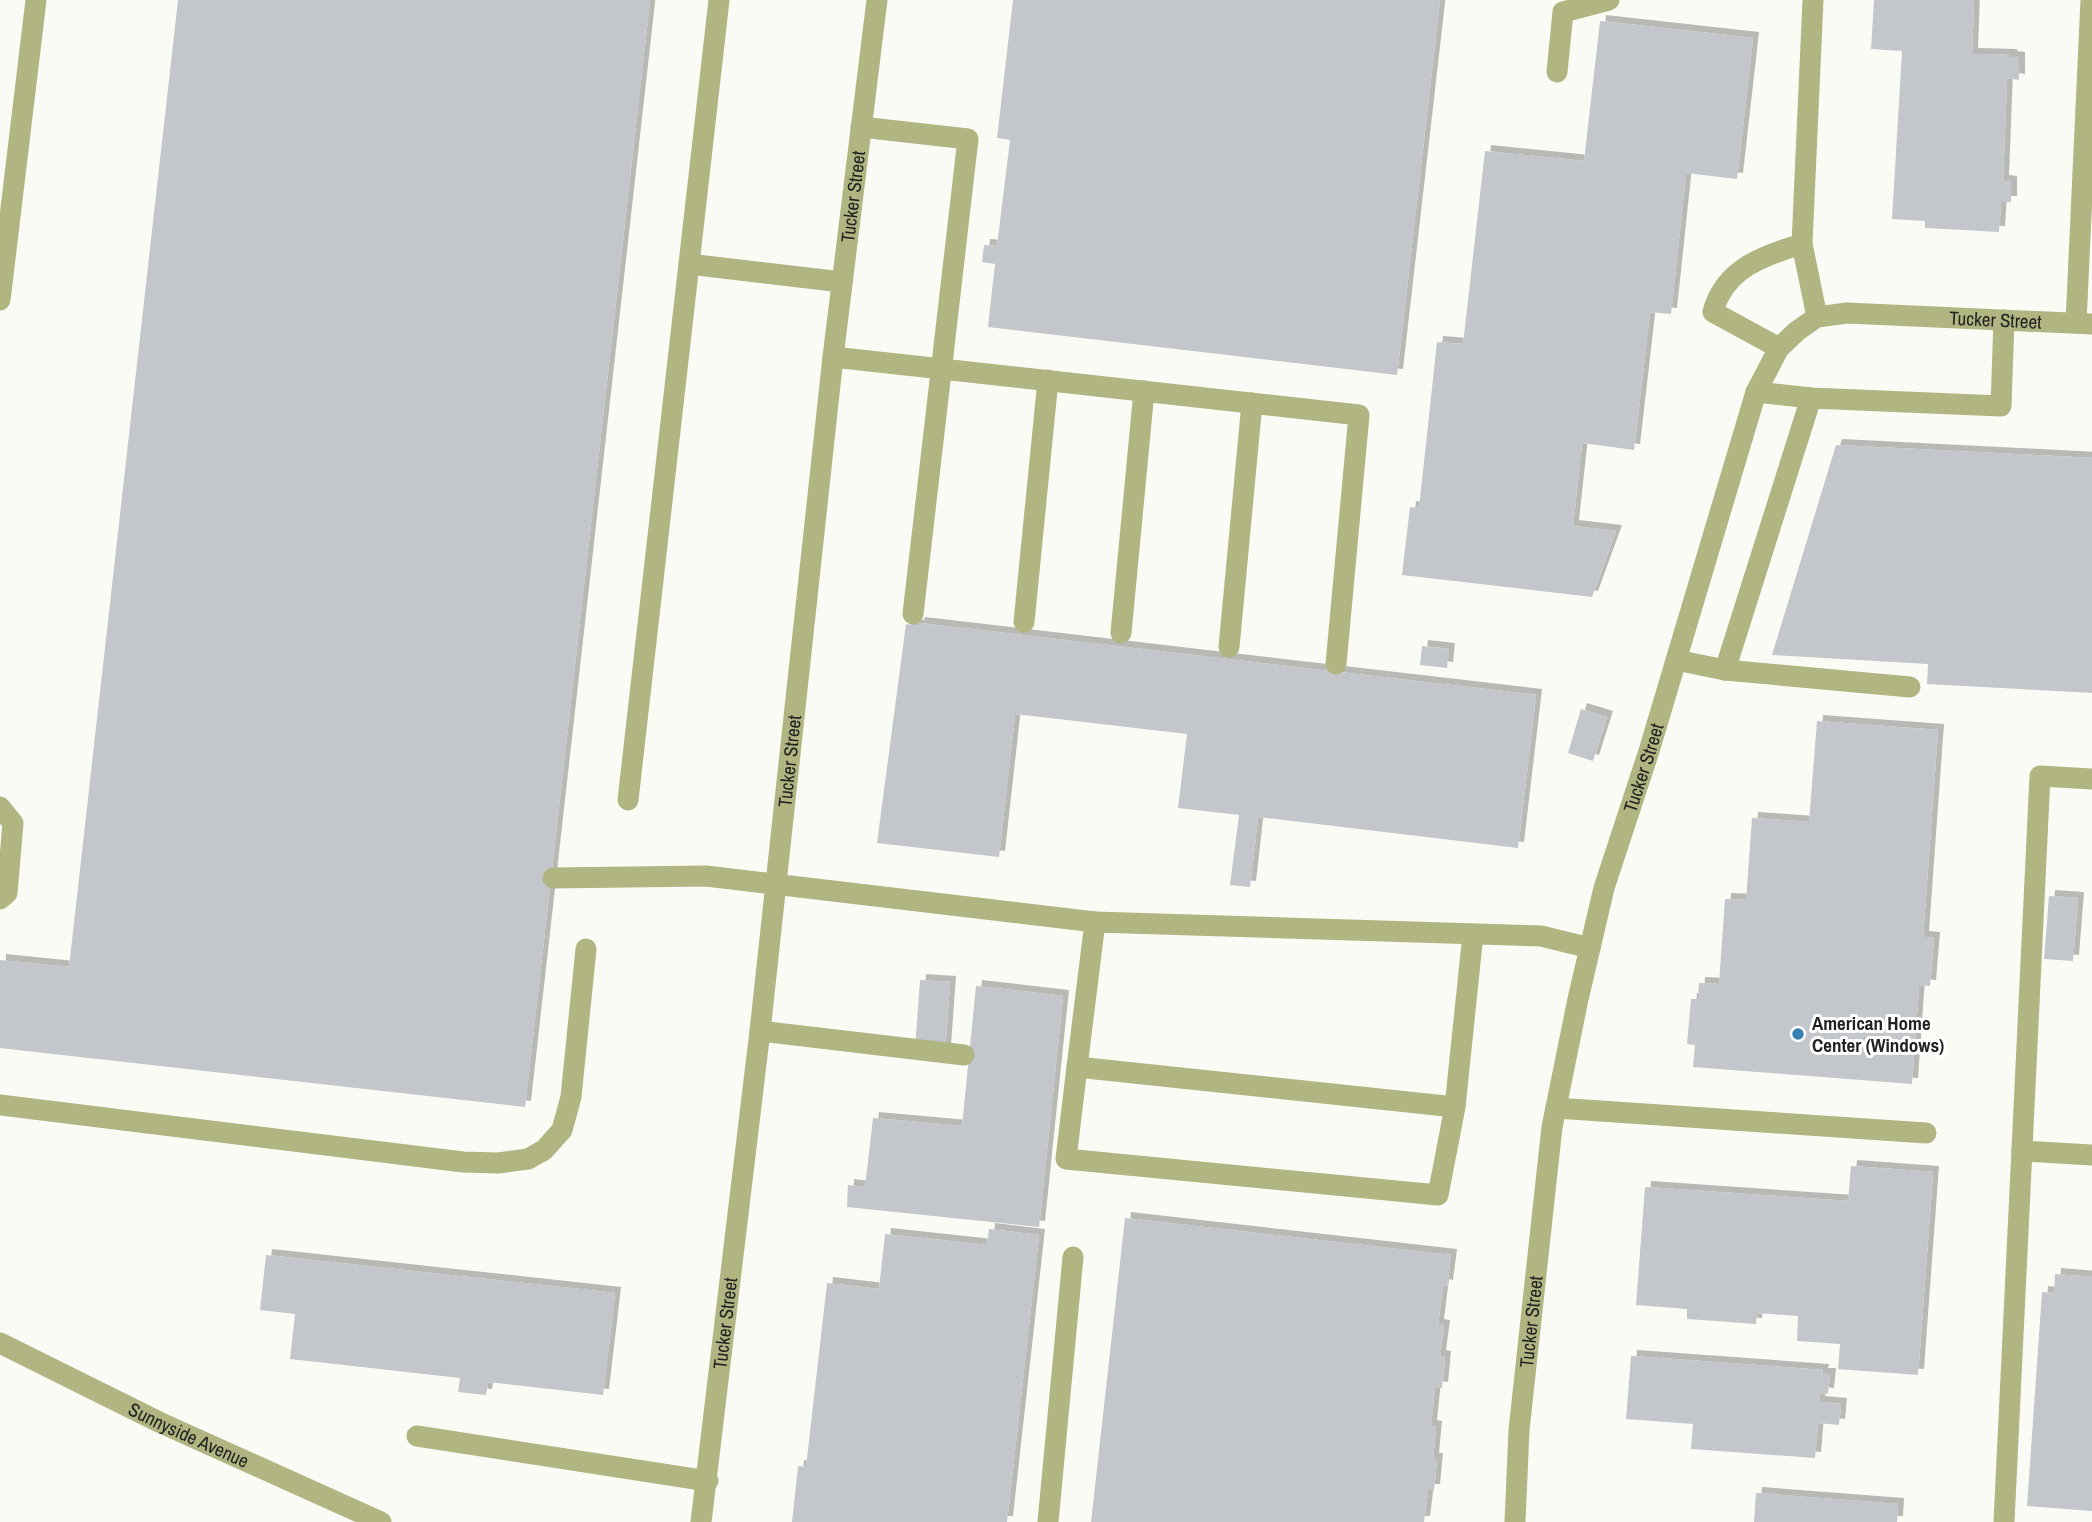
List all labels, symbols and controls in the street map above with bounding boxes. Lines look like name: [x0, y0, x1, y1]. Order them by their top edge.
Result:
street label: Tucker Street: [834, 149, 871, 244]
street label: Tucker Street: [1949, 305, 2043, 335]
street label: Tucker Street: [771, 713, 807, 808]
street label: Tucker Street: [1617, 719, 1670, 816]
place label: American Home Center (Windows): [1812, 1010, 1944, 1058]
marker: American Home Center (Windows): [1790, 1026, 1806, 1042]
street label: Tucker Street: [1513, 1274, 1549, 1369]
street label: Tucker Street: [706, 1275, 743, 1371]
street label: Sunnyside Avenue: [124, 1396, 253, 1474]

